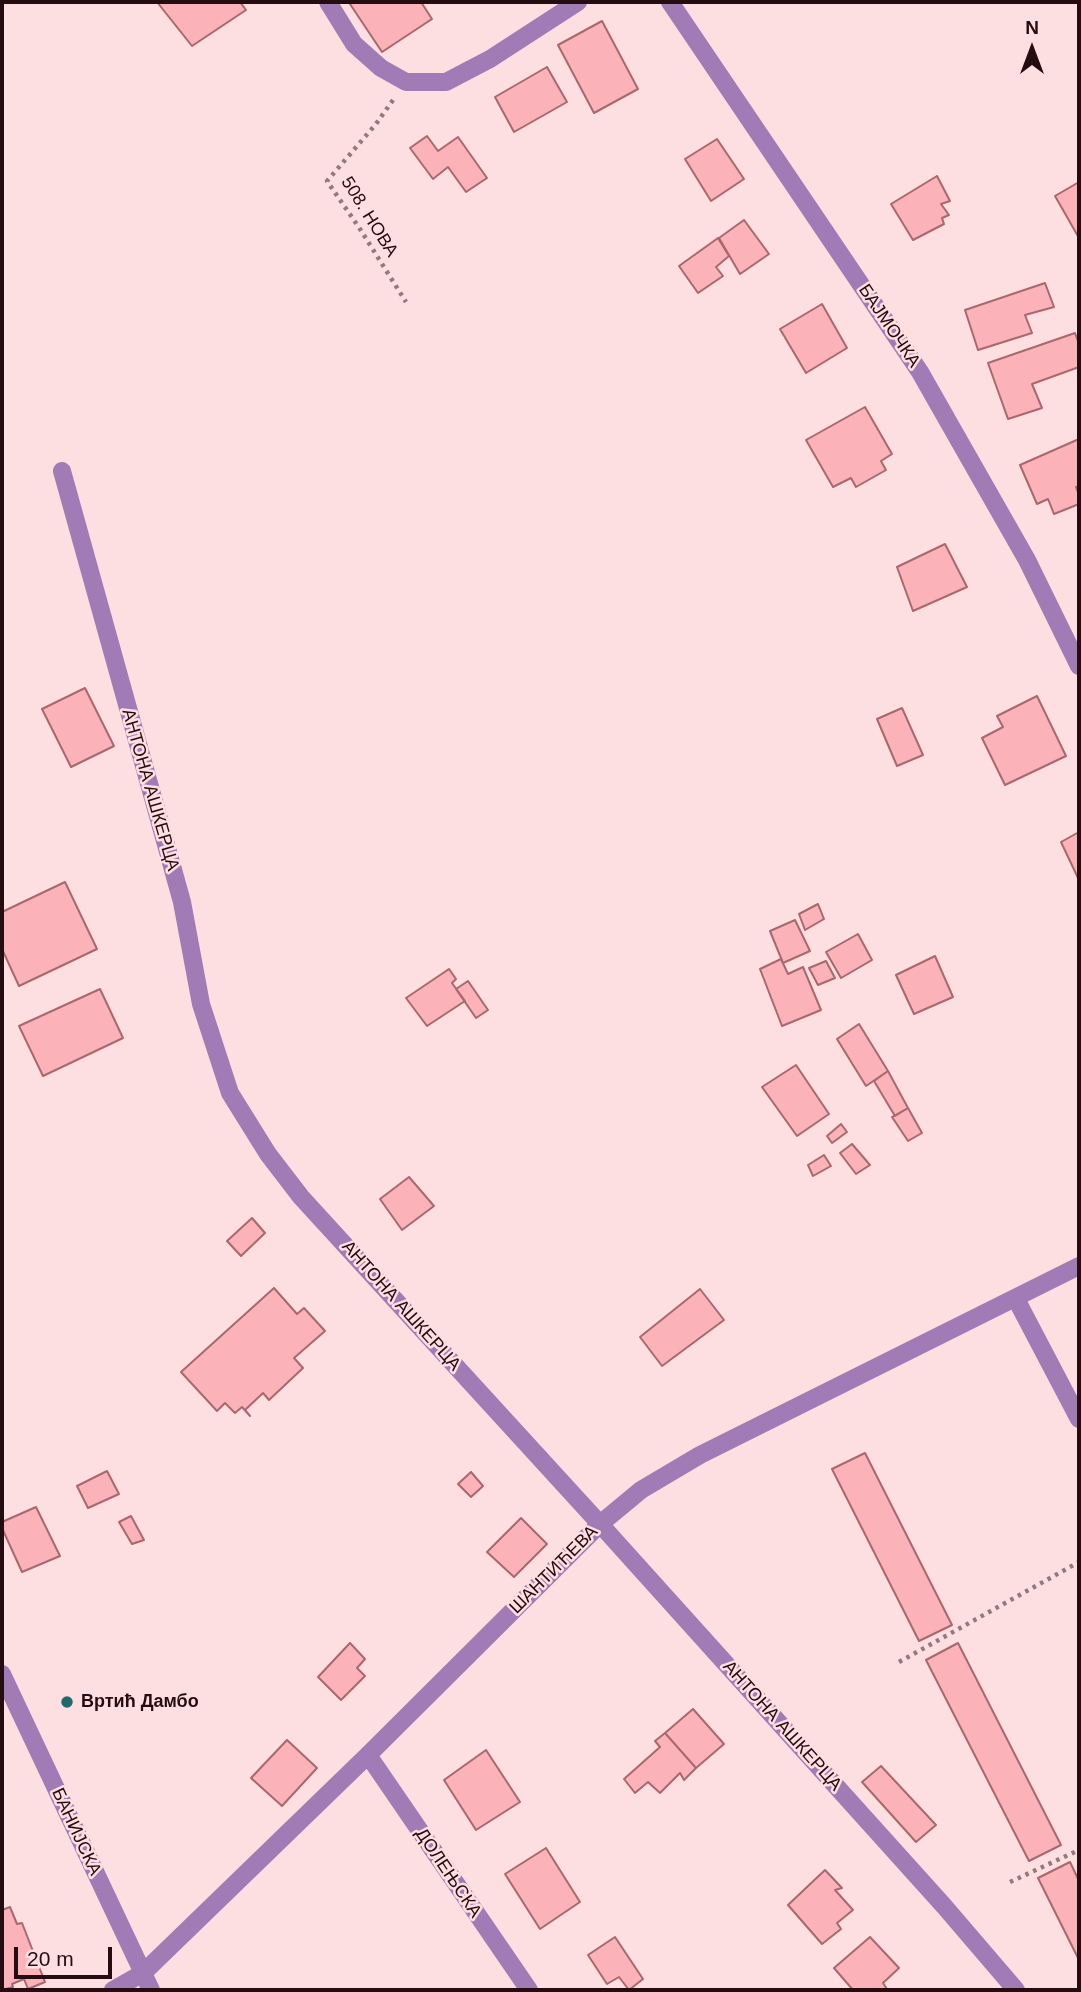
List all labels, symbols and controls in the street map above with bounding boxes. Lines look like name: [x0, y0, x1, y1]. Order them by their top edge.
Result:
north arrow: [997, 14, 1067, 84]
text: N: [1025, 17, 1039, 38]
street label: 508. НОВА: [336, 173, 402, 261]
street label: БАЈМОЧКА: [853, 280, 925, 372]
street label: АНТОНА АШКЕРЦА: [117, 707, 183, 873]
street label: АНТОНА АШКЕРЦА: [337, 1237, 465, 1375]
street label: ШАНТИЋЕВА: [505, 1521, 603, 1619]
street label: АНТОНА АШКЕРЦА: [718, 1657, 846, 1795]
place label: Вртић Дамбо: [81, 1691, 199, 1713]
marker: Вртић Дамбо: [59, 1694, 75, 1710]
street label: БАНИЈСКА: [46, 1785, 106, 1879]
street label: ДОЛЕЊСКА: [410, 1824, 486, 1922]
scale bar: [18, 1932, 116, 1976]
text: 20 m: [27, 1947, 74, 1970]

